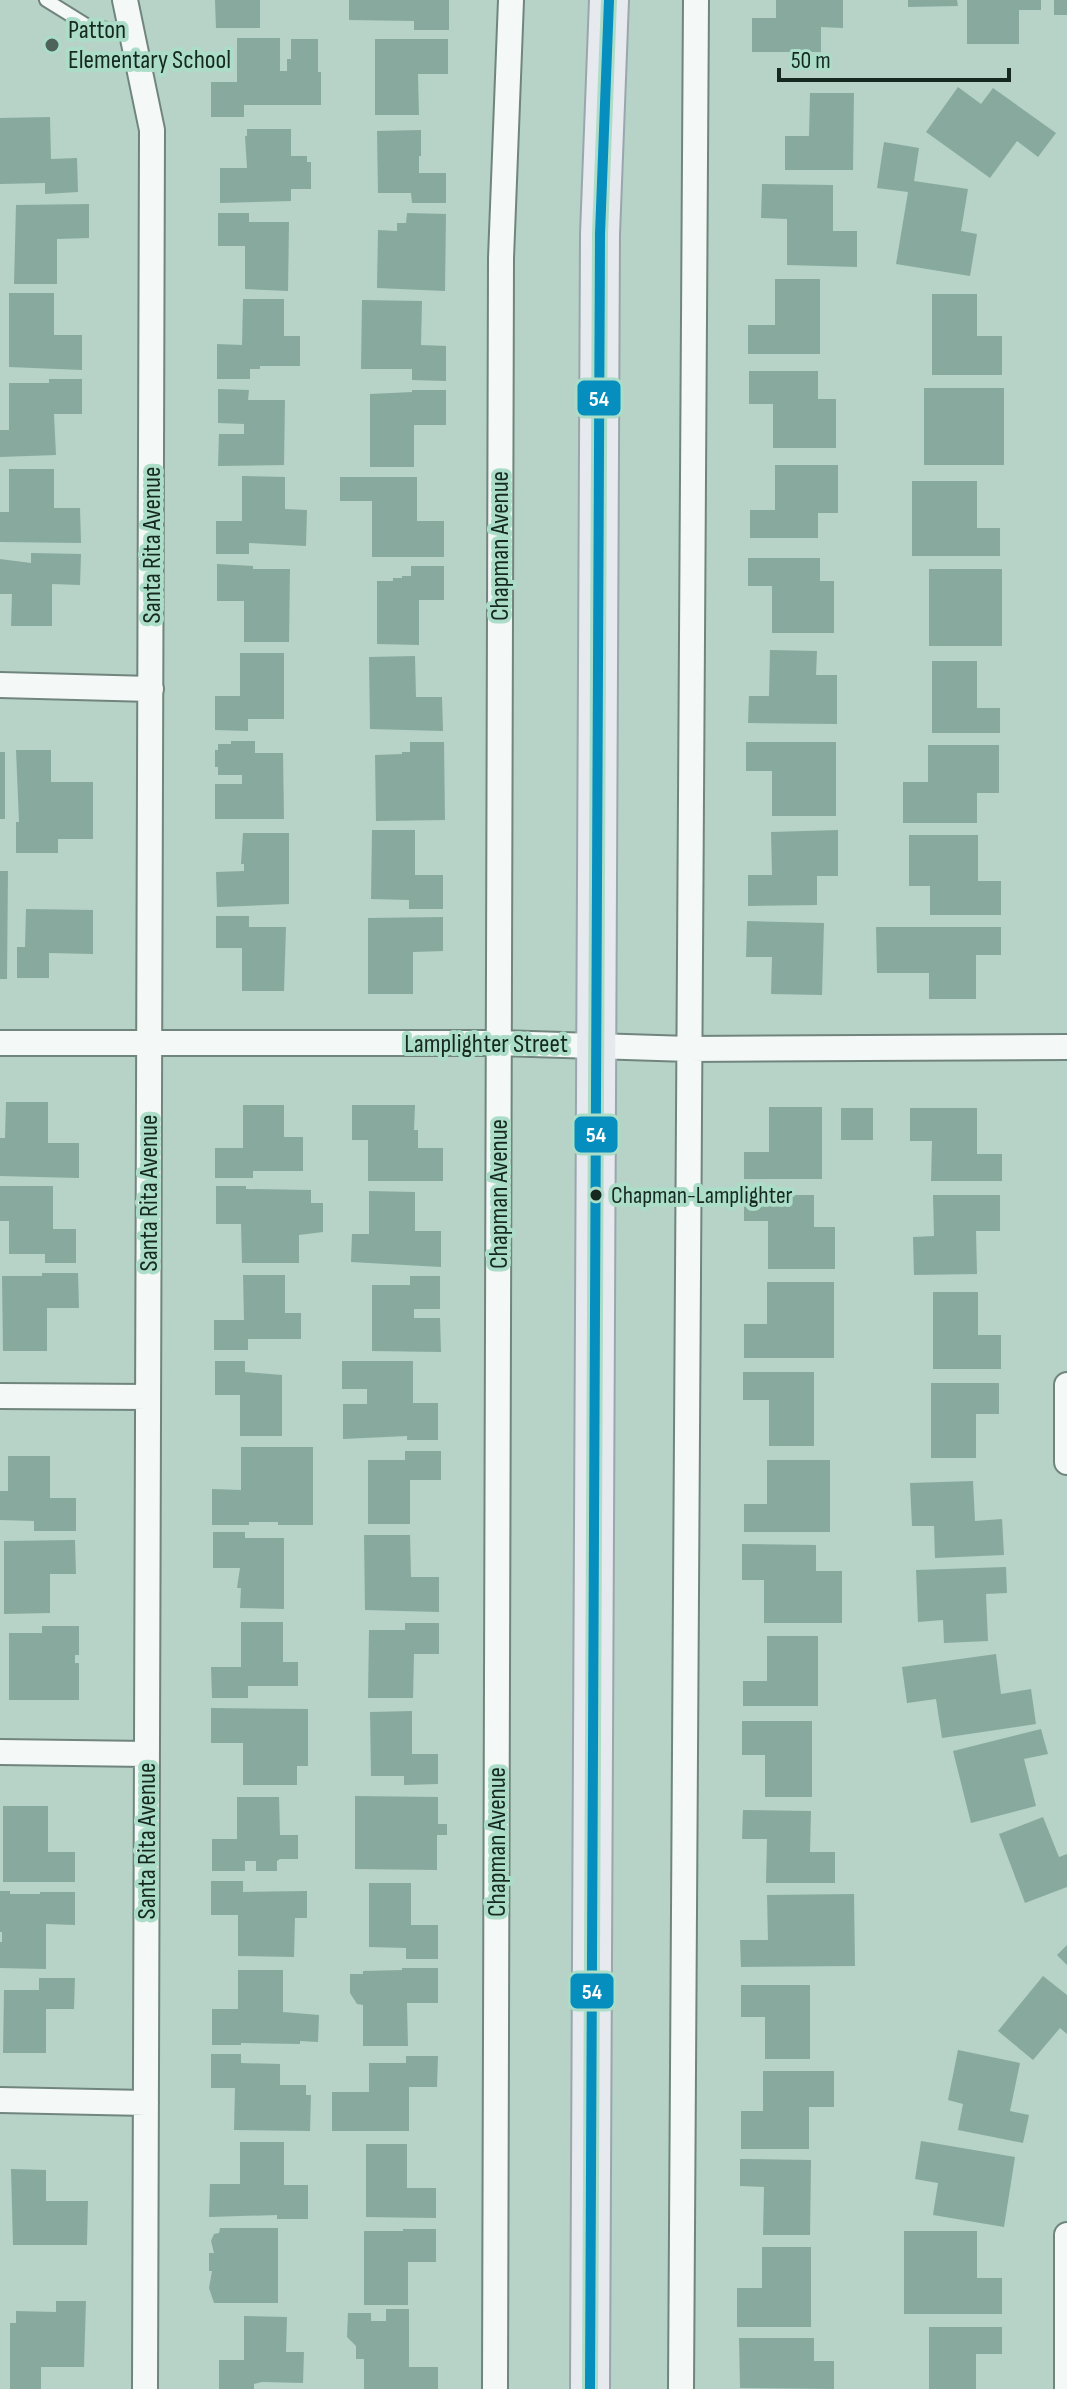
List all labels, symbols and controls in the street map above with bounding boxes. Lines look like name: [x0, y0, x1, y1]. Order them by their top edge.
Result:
place label: Patton Elementary School: [68, 15, 231, 76]
scale bar: [779, 32, 1009, 82]
marker: Patton Elementary School: [43, 36, 61, 54]
text: 50 m: [791, 46, 831, 75]
line badge: 54: [576, 379, 622, 417]
text: 54: [589, 386, 609, 413]
street label: Santa Rita Avenue: [137, 467, 168, 623]
street label: Chapman Avenue: [485, 471, 516, 621]
street label: Lamplighter Street: [404, 1029, 568, 1060]
street label: Santa Rita Avenue: [134, 1115, 165, 1271]
line badge: 54: [573, 1115, 619, 1154]
street label: Chapman Avenue: [484, 1119, 515, 1269]
text: 54: [586, 1122, 606, 1149]
place label: Chapman-Lamplighter: [611, 1181, 793, 1210]
marker: Chapman-Lamplighter: [588, 1187, 604, 1203]
street label: Santa Rita Avenue: [132, 1763, 163, 1919]
street label: Chapman Avenue: [482, 1767, 513, 1917]
line badge: 54: [569, 1972, 615, 2010]
text: 54: [582, 1979, 602, 2006]

